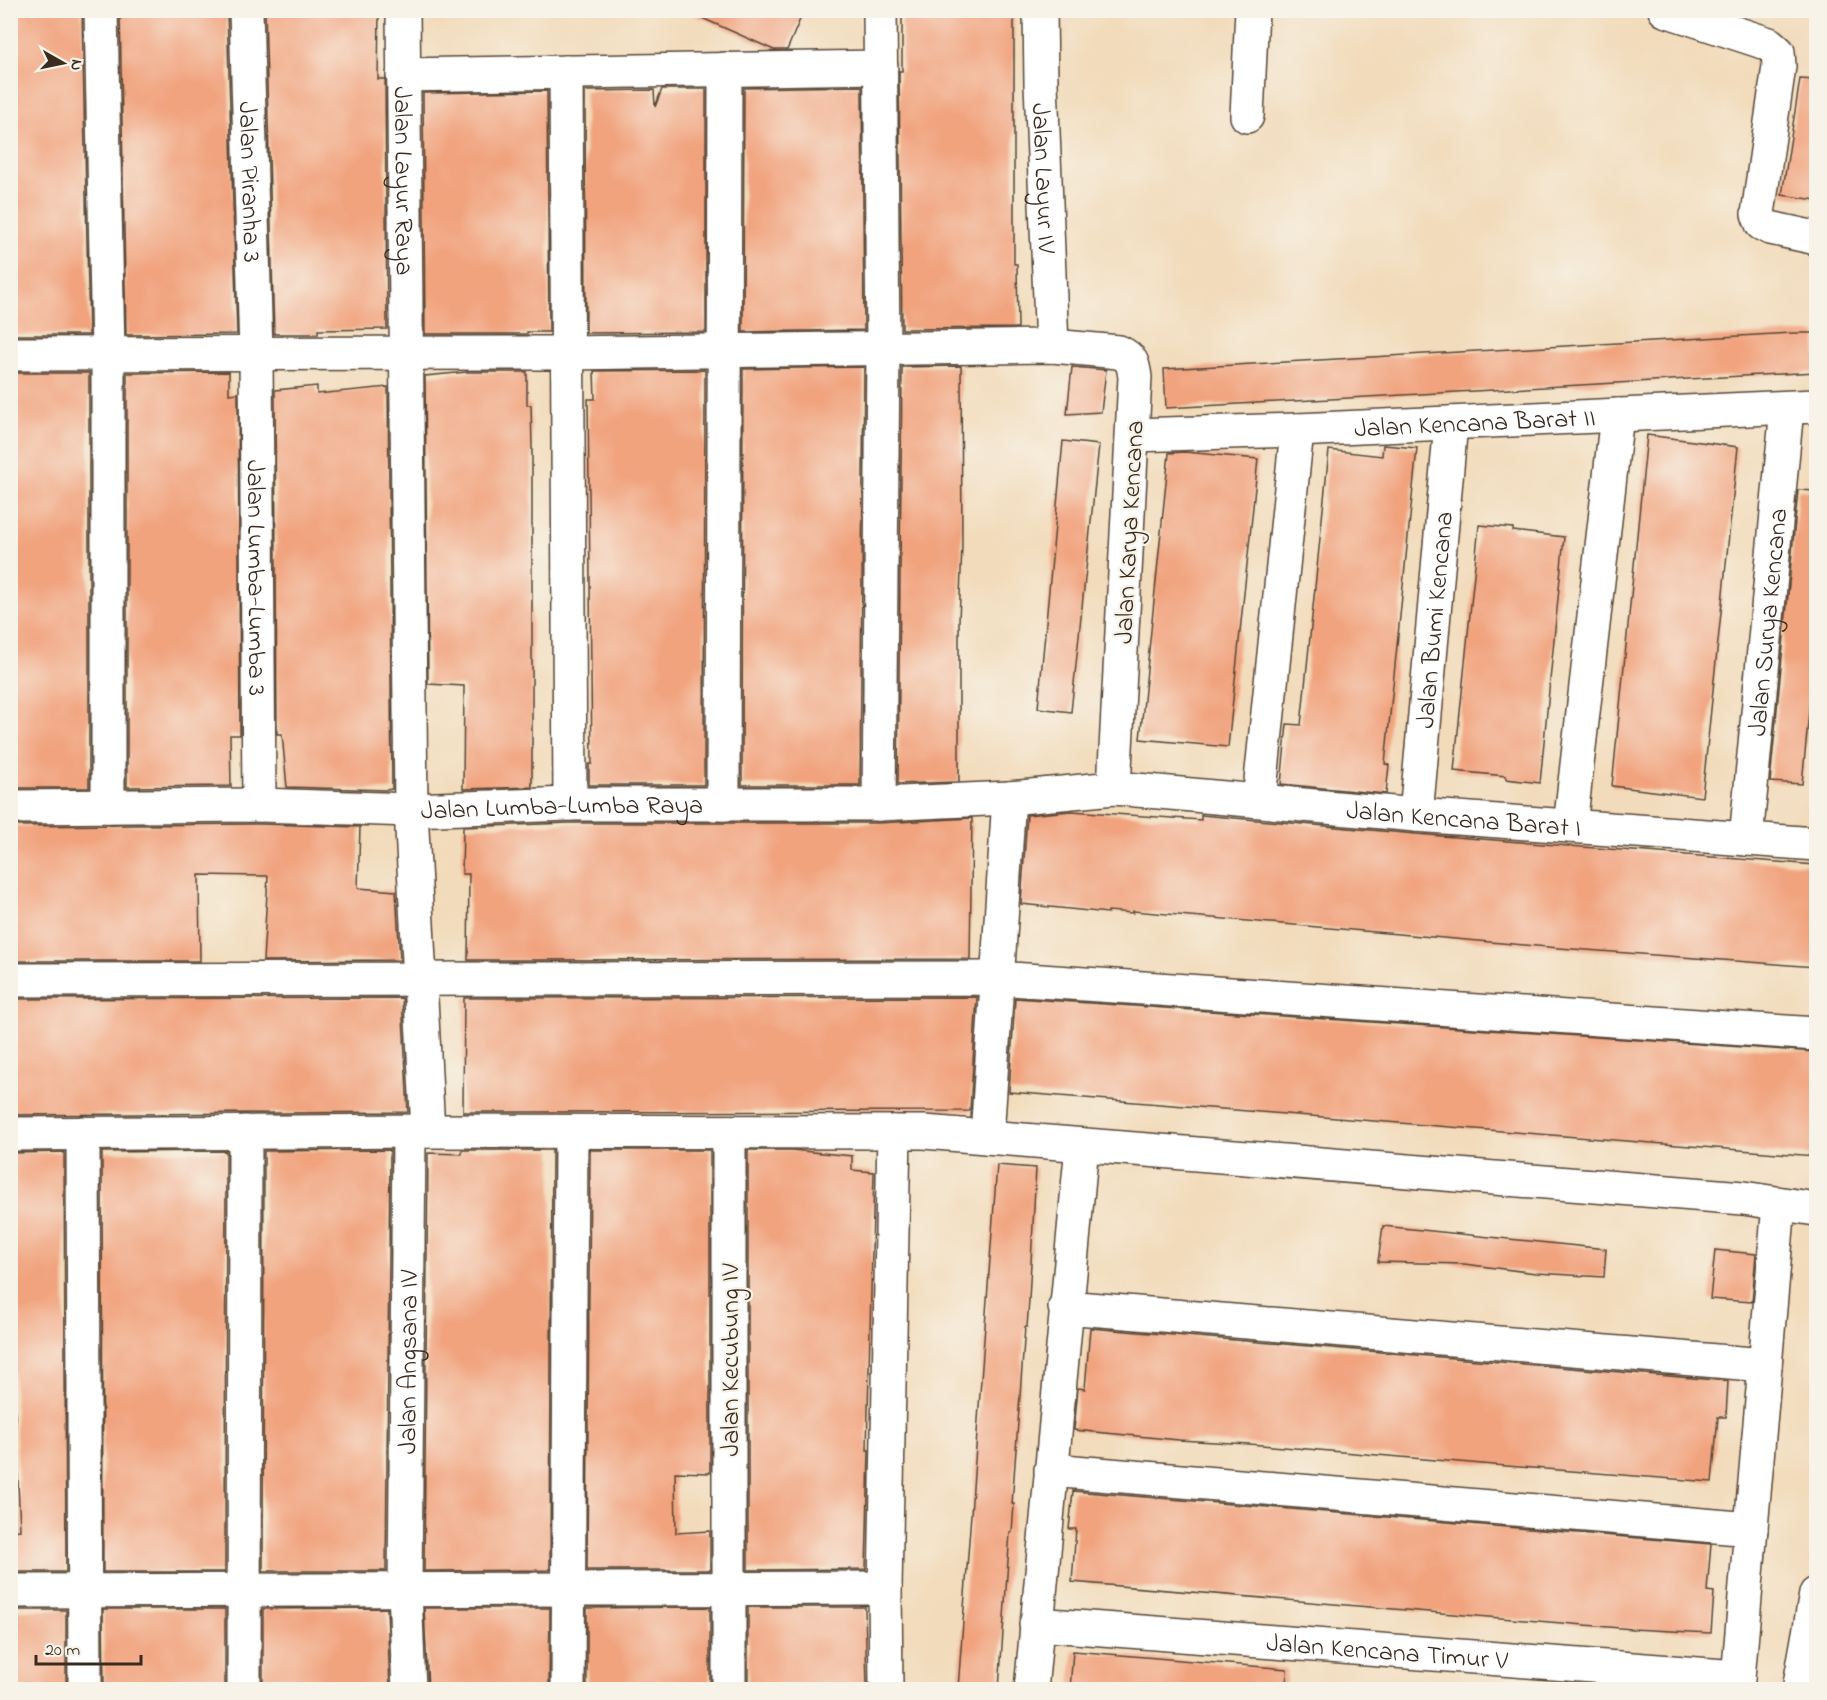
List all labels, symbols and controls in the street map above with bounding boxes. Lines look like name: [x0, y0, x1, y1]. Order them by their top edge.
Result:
north arrow: [33, 33, 93, 93]
text: N: [63, 58, 89, 72]
street label: Jalan Layur Raya: [382, 86, 422, 276]
street label: Jalan Piranha 3: [227, 101, 269, 263]
street label: Jalan Layur IV: [1020, 102, 1064, 255]
street label: Jalan Kencana Barat II: [1353, 400, 1596, 449]
street label: Jalan Karya Kencana: [1106, 419, 1156, 645]
street label: Jalan Lumba-Lumba 3: [235, 460, 274, 696]
street label: Jalan Surya Kencana: [1740, 507, 1799, 738]
street label: Jalan Bumi Kencana: [1408, 510, 1465, 730]
street label: Jalan Lumba-Lumba Raya: [420, 788, 703, 832]
street label: Jalan Kencana Barat I: [1344, 793, 1583, 849]
street label: Jalan Kecubung IV: [713, 1263, 751, 1456]
street label: Jalan Angsana IV: [390, 1269, 430, 1454]
street label: Jalan Kencana Timur V: [1265, 1625, 1510, 1682]
scale bar: [36, 1628, 141, 1666]
text: 20 m: [45, 1638, 80, 1664]

